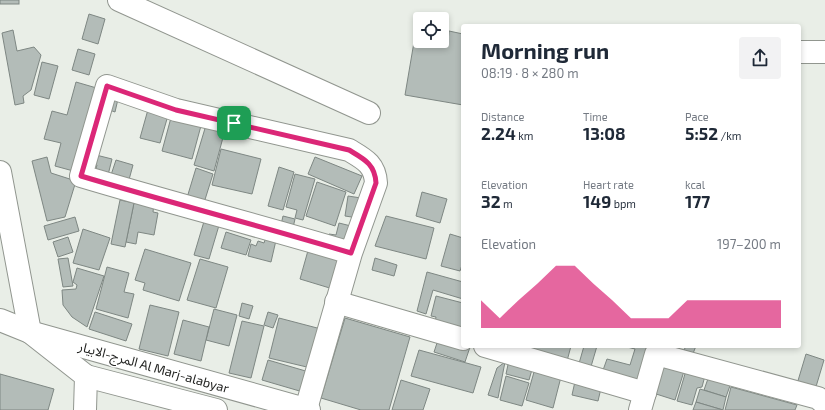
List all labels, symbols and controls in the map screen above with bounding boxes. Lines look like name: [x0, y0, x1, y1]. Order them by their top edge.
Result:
map controls: [413, 12, 449, 48]
button: locate: [413, 12, 449, 48]
text: Morning run: [481, 37, 609, 63]
button: share: [739, 37, 781, 79]
text: 08:19 · 8 × 280 m: [481, 65, 579, 81]
pin: [217, 106, 251, 140]
text: Distance: [481, 110, 524, 123]
text: Time: [583, 110, 608, 123]
text: Pace: [685, 110, 709, 123]
icon: arrive: [223, 112, 245, 134]
text: 2.24: [481, 123, 516, 143]
text: 13:08: [583, 123, 626, 143]
text: 5:52: [685, 123, 718, 143]
text: km: [516, 129, 533, 142]
text: /km: [718, 129, 741, 142]
text: Elevation: [481, 178, 528, 191]
text: Heart rate: [583, 178, 634, 191]
text: kcal: [685, 178, 705, 191]
text: 32: [481, 191, 501, 211]
text: 149: [583, 191, 611, 211]
text: 177: [685, 191, 710, 211]
text: m: [501, 197, 513, 210]
text: bpm: [611, 197, 636, 210]
text: Elevation: [481, 236, 536, 252]
text: 197–200 m: [717, 236, 781, 252]
street label: المرج-الابيار Al Marj-alabyar: [75, 338, 231, 399]

